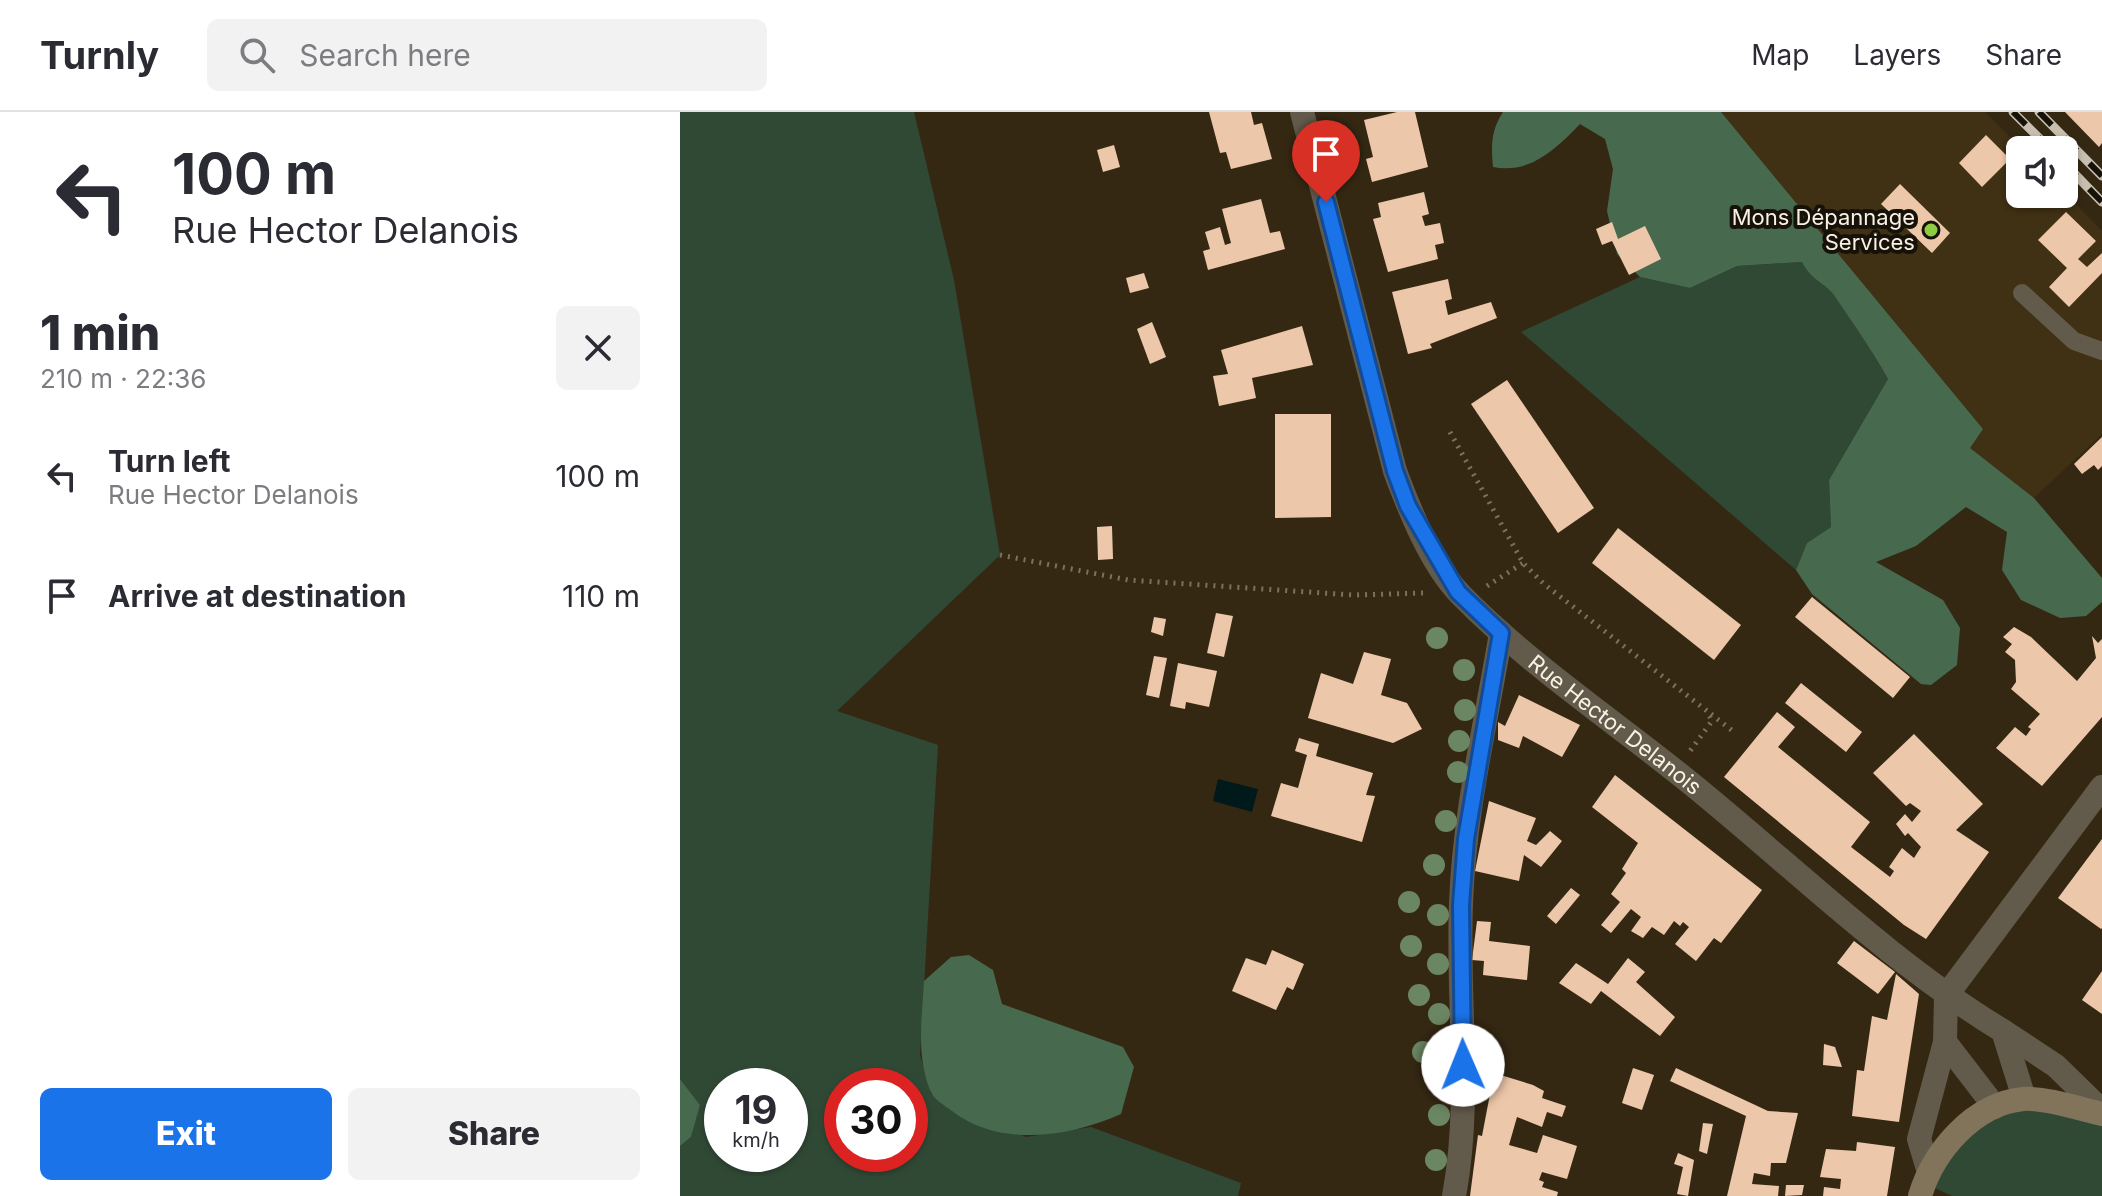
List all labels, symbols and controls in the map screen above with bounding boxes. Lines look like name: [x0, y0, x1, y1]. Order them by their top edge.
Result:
search box: [207, 19, 767, 91]
text: Turnly: [40, 32, 159, 78]
icon: search: [235, 33, 279, 77]
text: Search here: [299, 37, 471, 73]
text: Map: [1751, 38, 1809, 72]
text: Layers: [1853, 38, 1941, 72]
text: Share: [1985, 38, 2062, 72]
pin: [1292, 120, 1360, 202]
icon: arrive: [1304, 132, 1348, 176]
map controls: [2006, 136, 2078, 208]
button: sound: [2006, 136, 2078, 208]
text: 100 m: [172, 140, 336, 208]
icon: left: [40, 144, 144, 248]
place label: Mons Dépannage Services: [1732, 204, 1915, 255]
text: Rue Hector Delanois: [172, 208, 519, 252]
marker: Mons Dépannage Services: [1922, 221, 1940, 239]
text: 1 min: [40, 303, 160, 362]
button: close: [556, 306, 640, 390]
text: 210 m · 22:36: [40, 363, 206, 394]
text: Turn left: [108, 443, 230, 479]
icon: left: [40, 454, 84, 498]
text: 100 m: [555, 458, 640, 494]
text: Rue Hector Delanois: [108, 479, 359, 510]
icon: arrive: [40, 574, 84, 618]
text: Arrive at destination: [108, 578, 406, 614]
text: 110 m: [562, 578, 640, 614]
street label: Rue Hector Delanois: [1523, 649, 1707, 800]
position arrow: [1421, 1023, 1505, 1107]
speed limit sign: 30: [824, 1068, 928, 1172]
text: 19: [734, 1085, 778, 1134]
button: Exit: [40, 1088, 332, 1180]
button: Share: [348, 1088, 640, 1180]
text: km/h: [732, 1128, 780, 1152]

